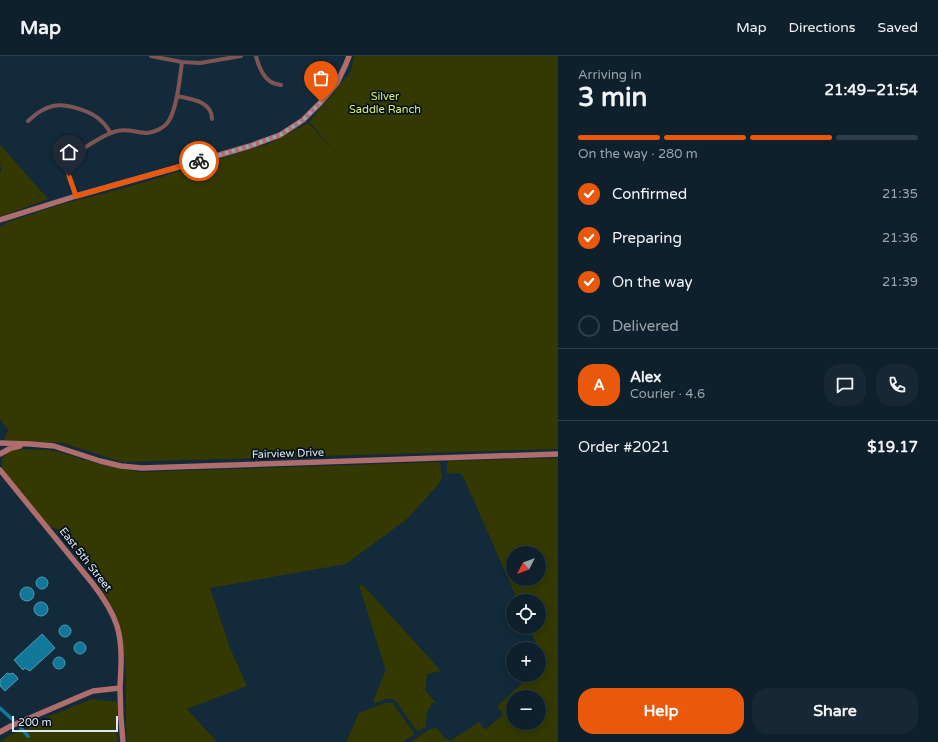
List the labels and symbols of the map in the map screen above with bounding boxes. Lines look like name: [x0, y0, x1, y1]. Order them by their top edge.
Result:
pin: [304, 61, 338, 102]
park label: Silver Saddle Ranch: [349, 90, 421, 116]
pin: [52, 135, 86, 176]
courier: [179, 141, 219, 181]
street label: Fairview Drive: [252, 446, 324, 461]
street label: East 5th Street: [57, 525, 115, 594]
north arrow: [506, 546, 546, 586]
scale bar: [12, 714, 118, 733]

